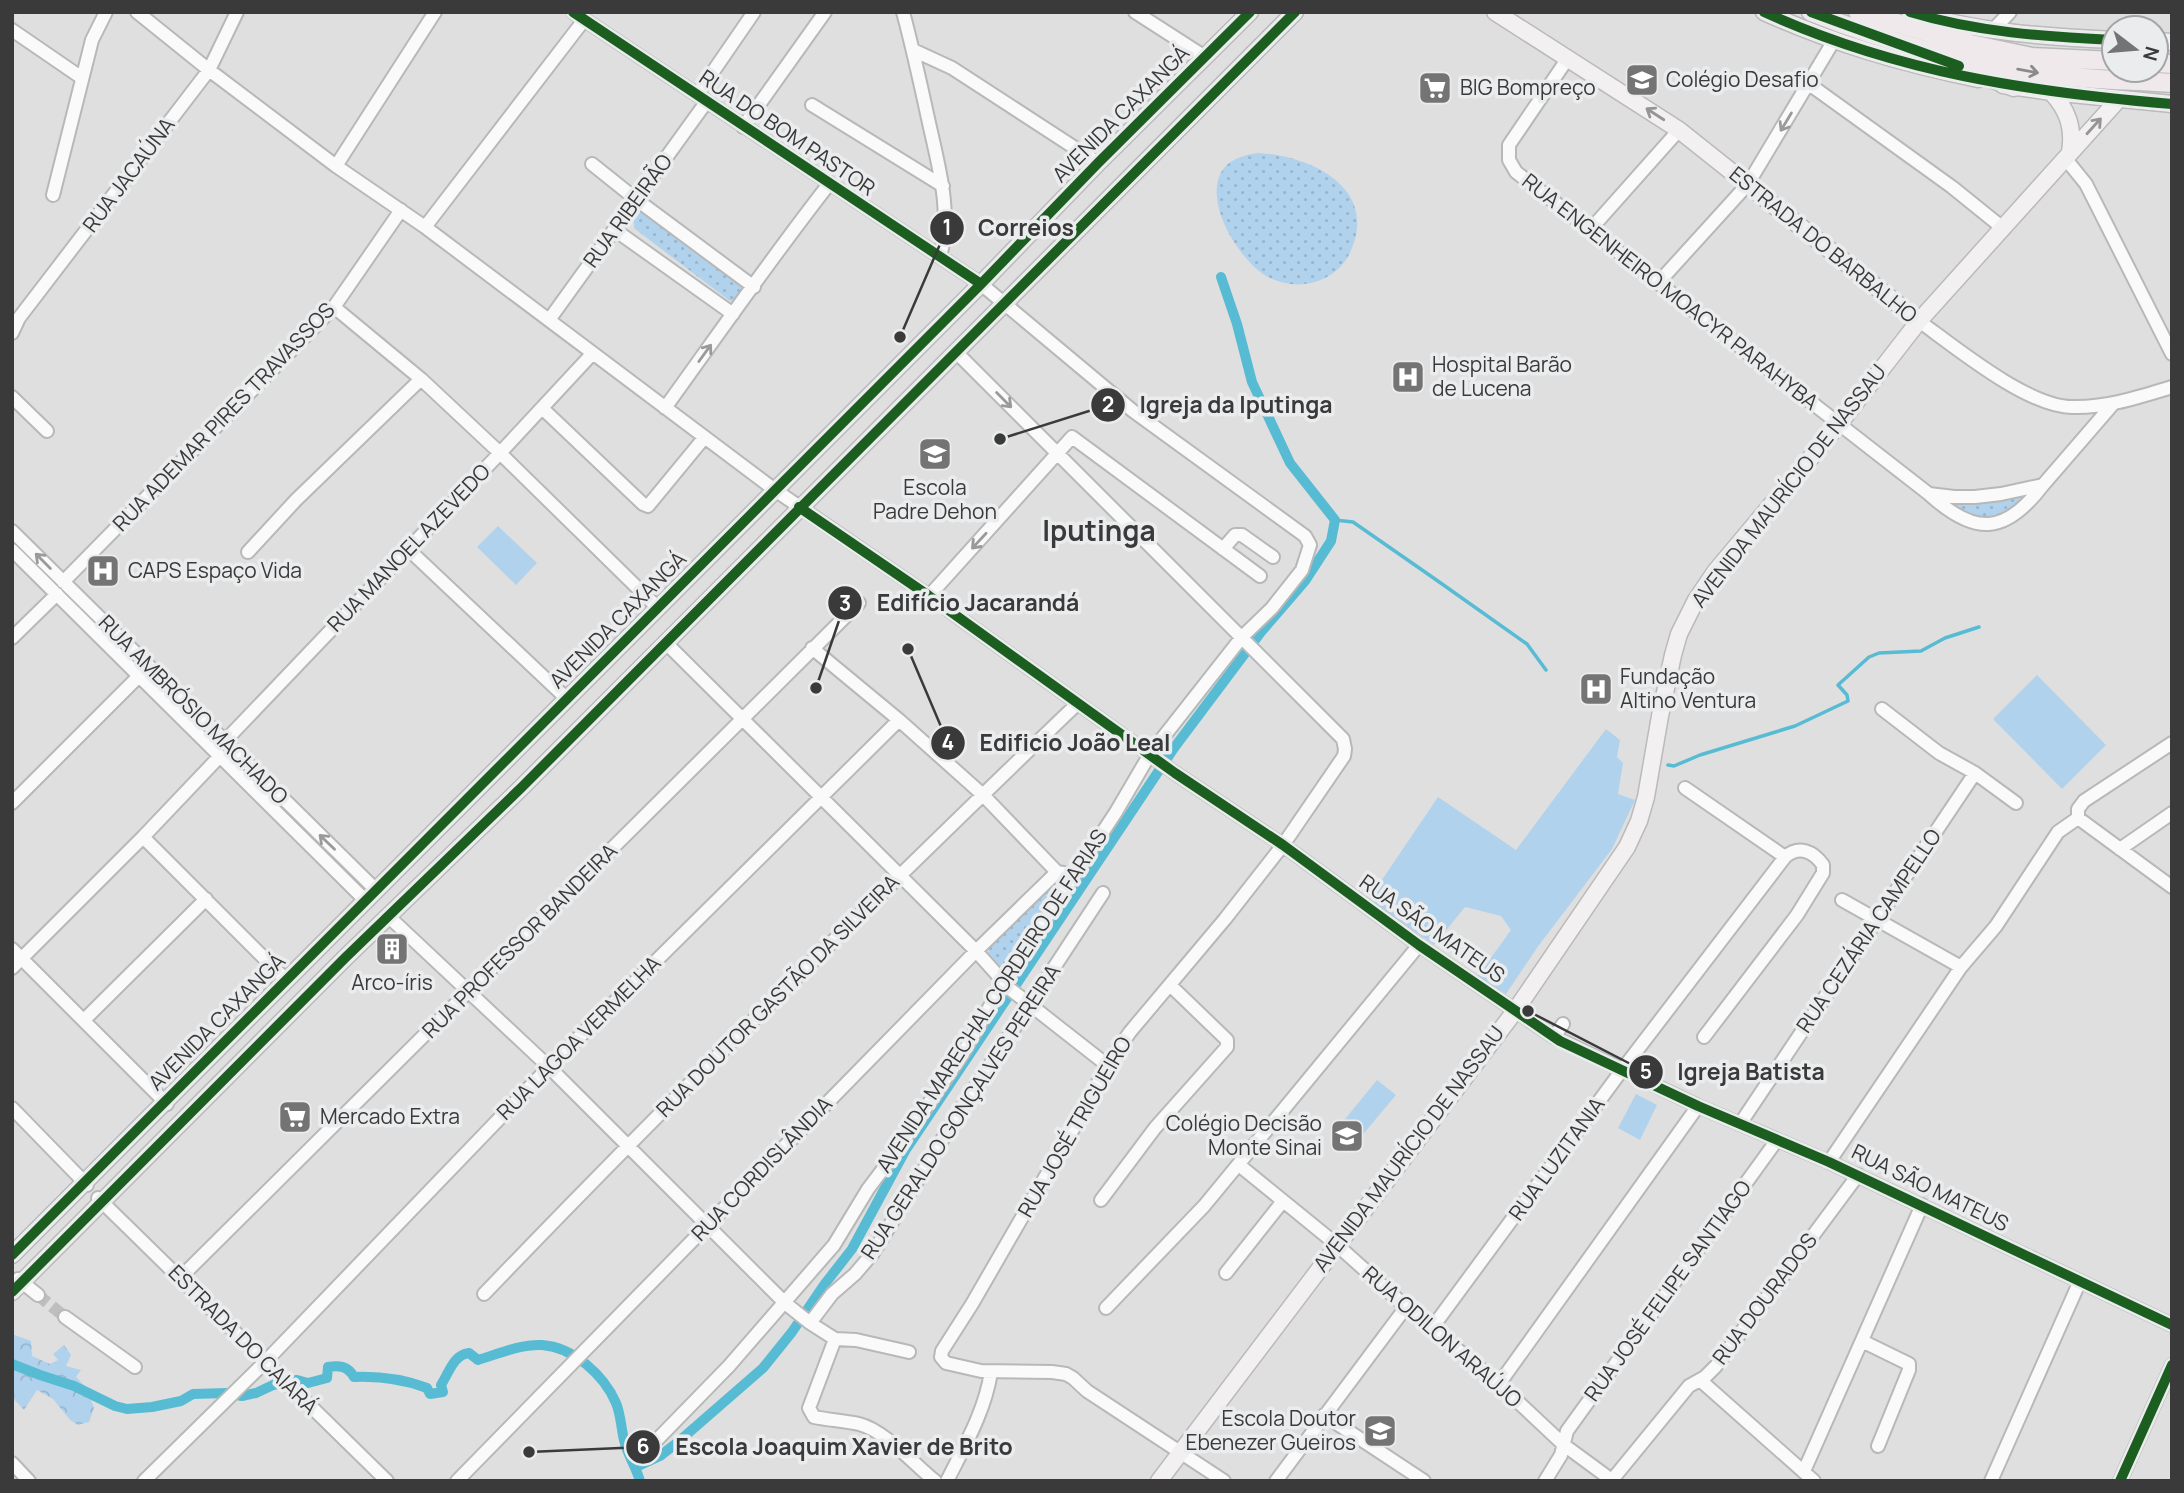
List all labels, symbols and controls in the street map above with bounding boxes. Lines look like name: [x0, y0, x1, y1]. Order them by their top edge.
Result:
north arrow: [2100, 14, 2170, 84]
street label: AVENIDA CAXANGÁ: [1046, 39, 1195, 188]
text: N: [2137, 44, 2166, 64]
school or university icon: Colégio Desafio: [1623, 61, 1661, 99]
street label: RUA DO BOM PASTOR: [694, 63, 881, 202]
place label: Colégio Desafio: [1666, 65, 1819, 93]
one-way arrow: [2016, 65, 2039, 78]
supermarket icon: BIG Bompreço: [1416, 69, 1454, 107]
place label: BIG Bompreço: [1460, 73, 1596, 101]
one-way arrow: [1645, 107, 1665, 121]
street label: RUA JACAÚNA: [76, 111, 181, 238]
one-way arrow: [1779, 111, 1793, 131]
one-way arrow: [2085, 118, 2102, 135]
street label: RUA RIBEIRÃO: [576, 148, 678, 273]
street label: ESTRADA DO BARBALHO: [1724, 160, 1923, 329]
street label: RUA ENGENHEIRO MOACYR PARAHYBA: [1517, 167, 1825, 416]
callout: Correios: [929, 206, 1088, 250]
text: Correios: [978, 211, 1074, 243]
text: 1: [942, 213, 952, 241]
street label: RUA ADEMAR PIRES TRAVASSOS: [106, 296, 340, 537]
one-way arrow: [698, 344, 712, 363]
place label: Hospital Barão de Lucena: [1432, 350, 1572, 402]
hospital icon: Hospital Barão de Lucena: [1389, 358, 1427, 396]
street label: AVENIDA MAURÍCIO DE NASSAU: [1685, 358, 1892, 613]
callout: Igreja da Iputinga: [1090, 383, 1346, 427]
text: Igreja da Iputinga: [1139, 388, 1333, 420]
text: 2: [1102, 390, 1114, 418]
one-way arrow: [996, 391, 1013, 408]
school or university icon: Escola Padre Dehon: [916, 435, 954, 473]
street label: RUA MANOEL AZEVEDO: [321, 457, 496, 637]
place label: Escola Padre Dehon: [873, 473, 997, 525]
district label: Iputinga: [1042, 511, 1156, 549]
one-way arrow: [971, 532, 988, 549]
street label: AVENIDA CAXANGÁ: [543, 545, 692, 694]
hospital icon: CAPS Espaço Vida: [84, 552, 122, 590]
one-way arrow: [34, 553, 51, 570]
place label: CAPS Espaço Vida: [128, 556, 302, 584]
callout: Edifício Jacarandá: [828, 581, 1093, 625]
text: Edifício Jacarandá: [877, 586, 1079, 618]
text: 3: [839, 589, 851, 617]
street label: RUA AMBRÓSIO MACHADO: [93, 609, 294, 810]
place label: Fundação Altino Ventura: [1620, 662, 1756, 714]
hospital icon: Fundação Altino Ventura: [1577, 670, 1615, 708]
callout: Edificio João Leal: [931, 721, 1185, 765]
text: Edificio João Leal: [979, 726, 1171, 758]
text: 4: [942, 728, 954, 756]
street label: AVENIDA MARECHAL CORDEIRO DE FARIAS: [869, 823, 1113, 1178]
street label: RUA CEZÁRIA CAMPELLO: [1789, 823, 1947, 1038]
one-way arrow: [318, 833, 335, 850]
street label: RUA PROFESSOR BANDEIRA: [416, 837, 623, 1044]
street label: RUA DOUTOR GASTÃO DA SILVEIRA: [650, 868, 905, 1123]
street label: RUA SÃO MATEUS: [1354, 868, 1511, 989]
building icon: Arco-íris: [373, 930, 411, 968]
street label: AVENIDA CAXANGÁ: [142, 947, 291, 1096]
street label: RUA LAGOA VERMELHA: [490, 949, 666, 1125]
street label: RUA GERALDO GONÇALVES PEREIRA: [854, 959, 1066, 1264]
place label: Arco-íris: [351, 968, 433, 996]
street label: AVENIDA MAURÍCIO DE NASSAU: [1306, 1020, 1510, 1277]
street label: RUA JOSÉ TRIGUEIRO: [1011, 1031, 1137, 1222]
callout: Igreja Batista: [1629, 1050, 1839, 1094]
text: Igreja Batista: [1677, 1055, 1825, 1087]
text: 5: [1640, 1057, 1652, 1085]
street label: RUA CORDISLÂNDIA: [685, 1090, 838, 1247]
street label: RUA LUZITANIA: [1502, 1091, 1610, 1226]
supermarket icon: Mercado Extra: [276, 1098, 314, 1136]
place label: Mercado Extra: [320, 1102, 460, 1130]
place label: Colégio Decisão Monte Sinai: [1166, 1109, 1322, 1161]
school or university icon: Colégio Decisão Monte Sinai: [1328, 1117, 1366, 1155]
street label: RUA SÃO MATEUS: [1847, 1137, 2014, 1237]
street label: RUA JOSÉ FELIPE SANTIAGO: [1577, 1174, 1757, 1407]
street label: RUA DOURADOS: [1706, 1227, 1823, 1370]
street label: ESTRADA DO CAIARÁ: [163, 1258, 325, 1420]
street label: RUA ODILON ARAÚJO: [1357, 1259, 1528, 1413]
place label: Escola Doutor Ebenezer Gueiros: [1185, 1404, 1356, 1456]
school or university icon: Escola Doutor Ebenezer Gueiros: [1361, 1412, 1399, 1450]
callout: Escola Joaquim Xavier de Brito: [626, 1425, 1027, 1469]
text: Escola Joaquim Xavier de Brito: [675, 1430, 1013, 1462]
text: 6: [636, 1432, 650, 1460]

